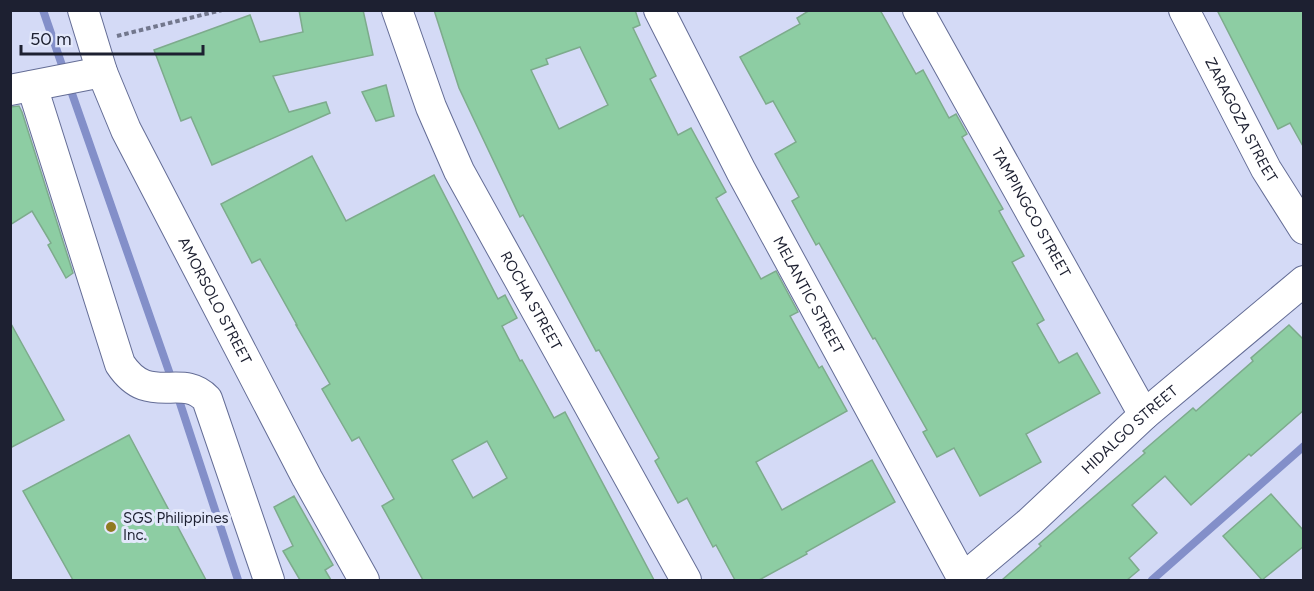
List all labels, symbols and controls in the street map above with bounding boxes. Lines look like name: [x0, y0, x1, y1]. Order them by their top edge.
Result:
scale bar: [21, 18, 202, 56]
text: 50 m: [30, 28, 72, 50]
street label: ZARAGOZA STREET: [1201, 55, 1282, 187]
street label: TAMPINGCO STREET: [988, 145, 1075, 281]
street label: MELANTIC STREET: [769, 233, 848, 358]
street label: AMORSOLO STREET: [174, 234, 256, 368]
street label: ROCHA STREET: [496, 248, 566, 354]
street label: HIDALGO STREET: [1078, 381, 1182, 478]
place label: SGS Philippines Inc.: [123, 509, 229, 544]
marker: SGS Philippines Inc.: [104, 520, 118, 534]

